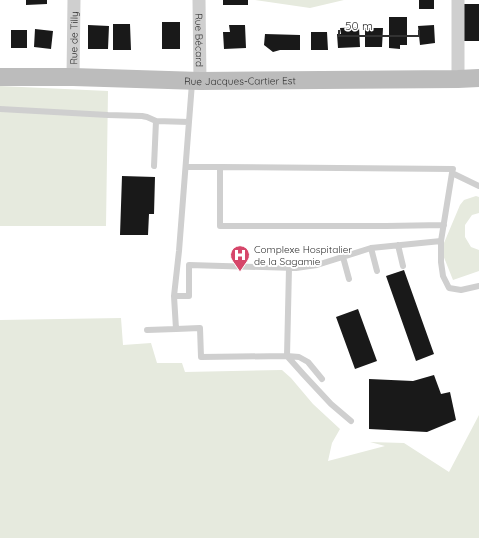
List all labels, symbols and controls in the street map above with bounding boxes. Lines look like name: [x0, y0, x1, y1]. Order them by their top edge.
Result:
street label: Rue de Tilly: [67, 11, 80, 65]
scale bar: [339, 12, 419, 38]
street label: Rue Bécard: [193, 13, 206, 67]
text: 50 m: [345, 18, 373, 33]
street label: Rue Jacques-Cartier Est: [184, 74, 296, 88]
place label: Complexe Hospitalier de la Sagamie: [254, 243, 352, 268]
hospital icon: Complexe Hospitalier de la Sagamie: [229, 244, 251, 272]

